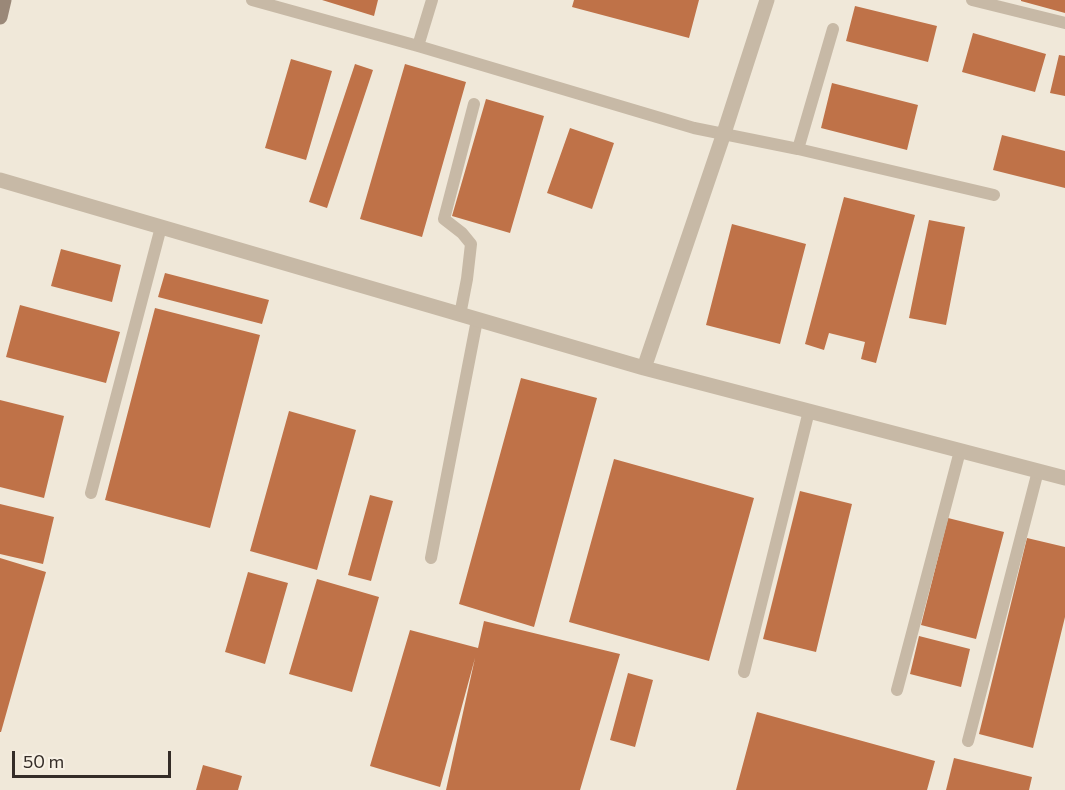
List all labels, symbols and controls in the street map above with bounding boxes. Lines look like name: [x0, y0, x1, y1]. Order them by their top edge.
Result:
scale bar: [15, 739, 174, 777]
text: 50 m: [23, 750, 64, 772]

